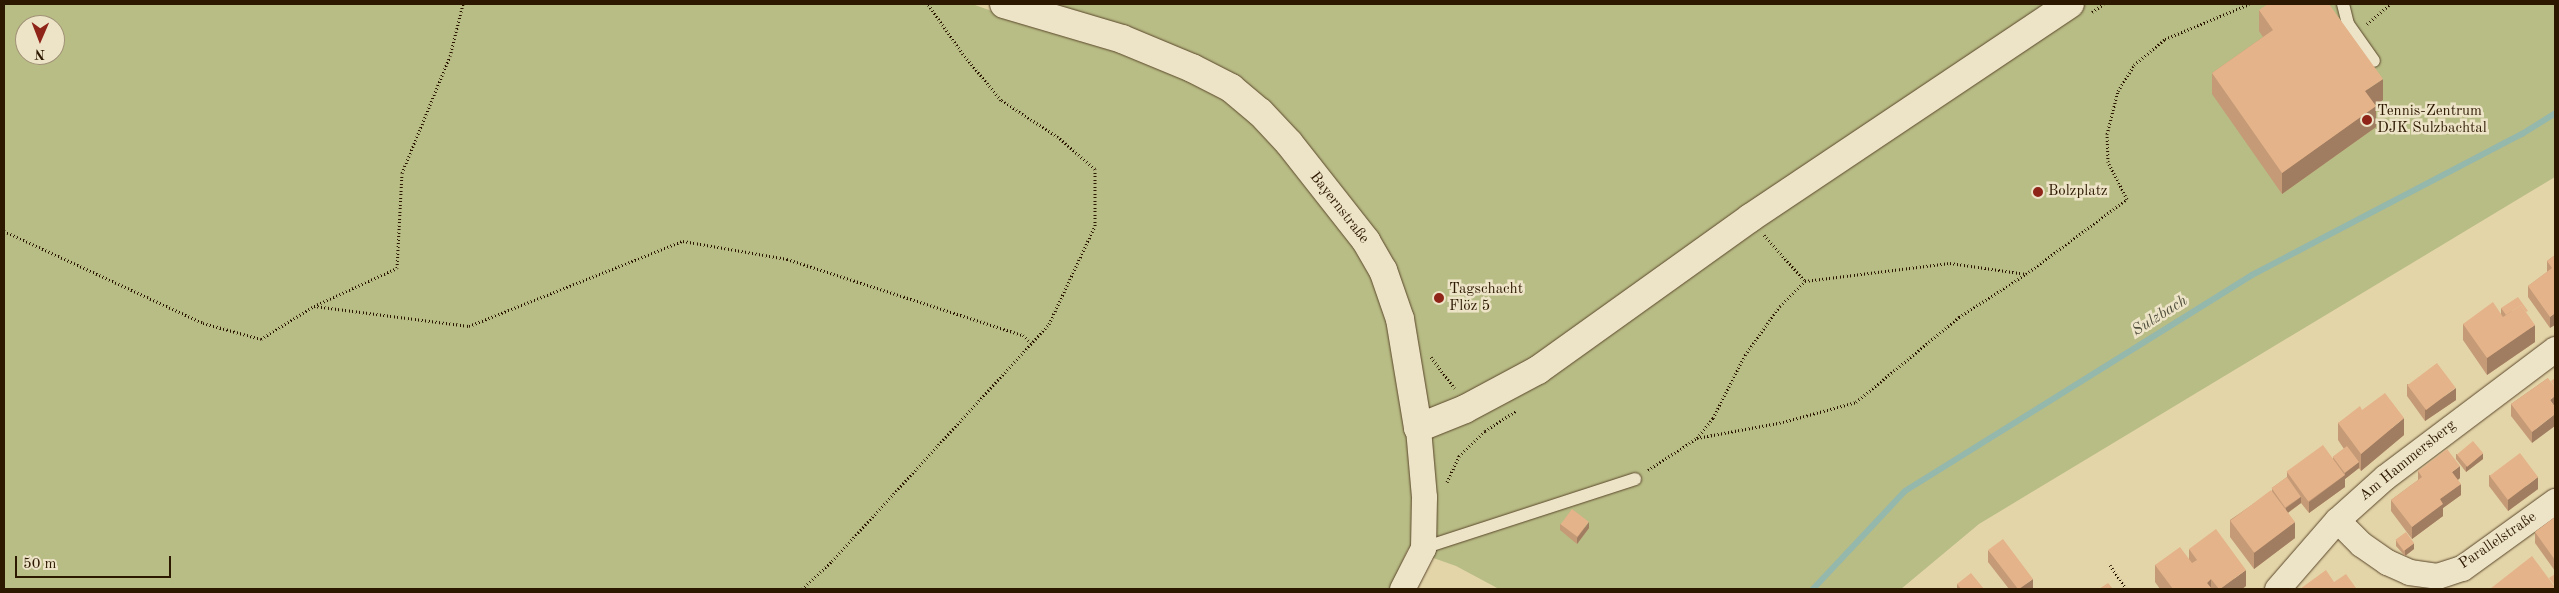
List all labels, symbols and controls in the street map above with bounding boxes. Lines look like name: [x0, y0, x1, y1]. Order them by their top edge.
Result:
north arrow: [15, 15, 65, 65]
text: N: [34, 47, 45, 61]
place label: Tennis-Zentrum DJK Sulzbachtal: [2377, 102, 2487, 137]
marker: Tennis-Zentrum DJK Sulzbachtal: [2361, 114, 2373, 126]
street label: Bayernstraße: [1305, 169, 1373, 247]
place label: Bolzplatz: [2048, 183, 2108, 201]
marker: Bolzplatz: [2032, 186, 2044, 198]
place label: Tagschacht Flöz 5: [1449, 280, 1523, 315]
water label: Sulzbach: [2129, 291, 2191, 341]
marker: Tagschacht Flöz 5: [1433, 292, 1445, 304]
street label: Am Hammersberg: [2356, 417, 2460, 505]
street label: Parallelstraße: [2456, 508, 2540, 574]
scale bar: [18, 546, 174, 578]
text: 50 m: [23, 557, 57, 572]

